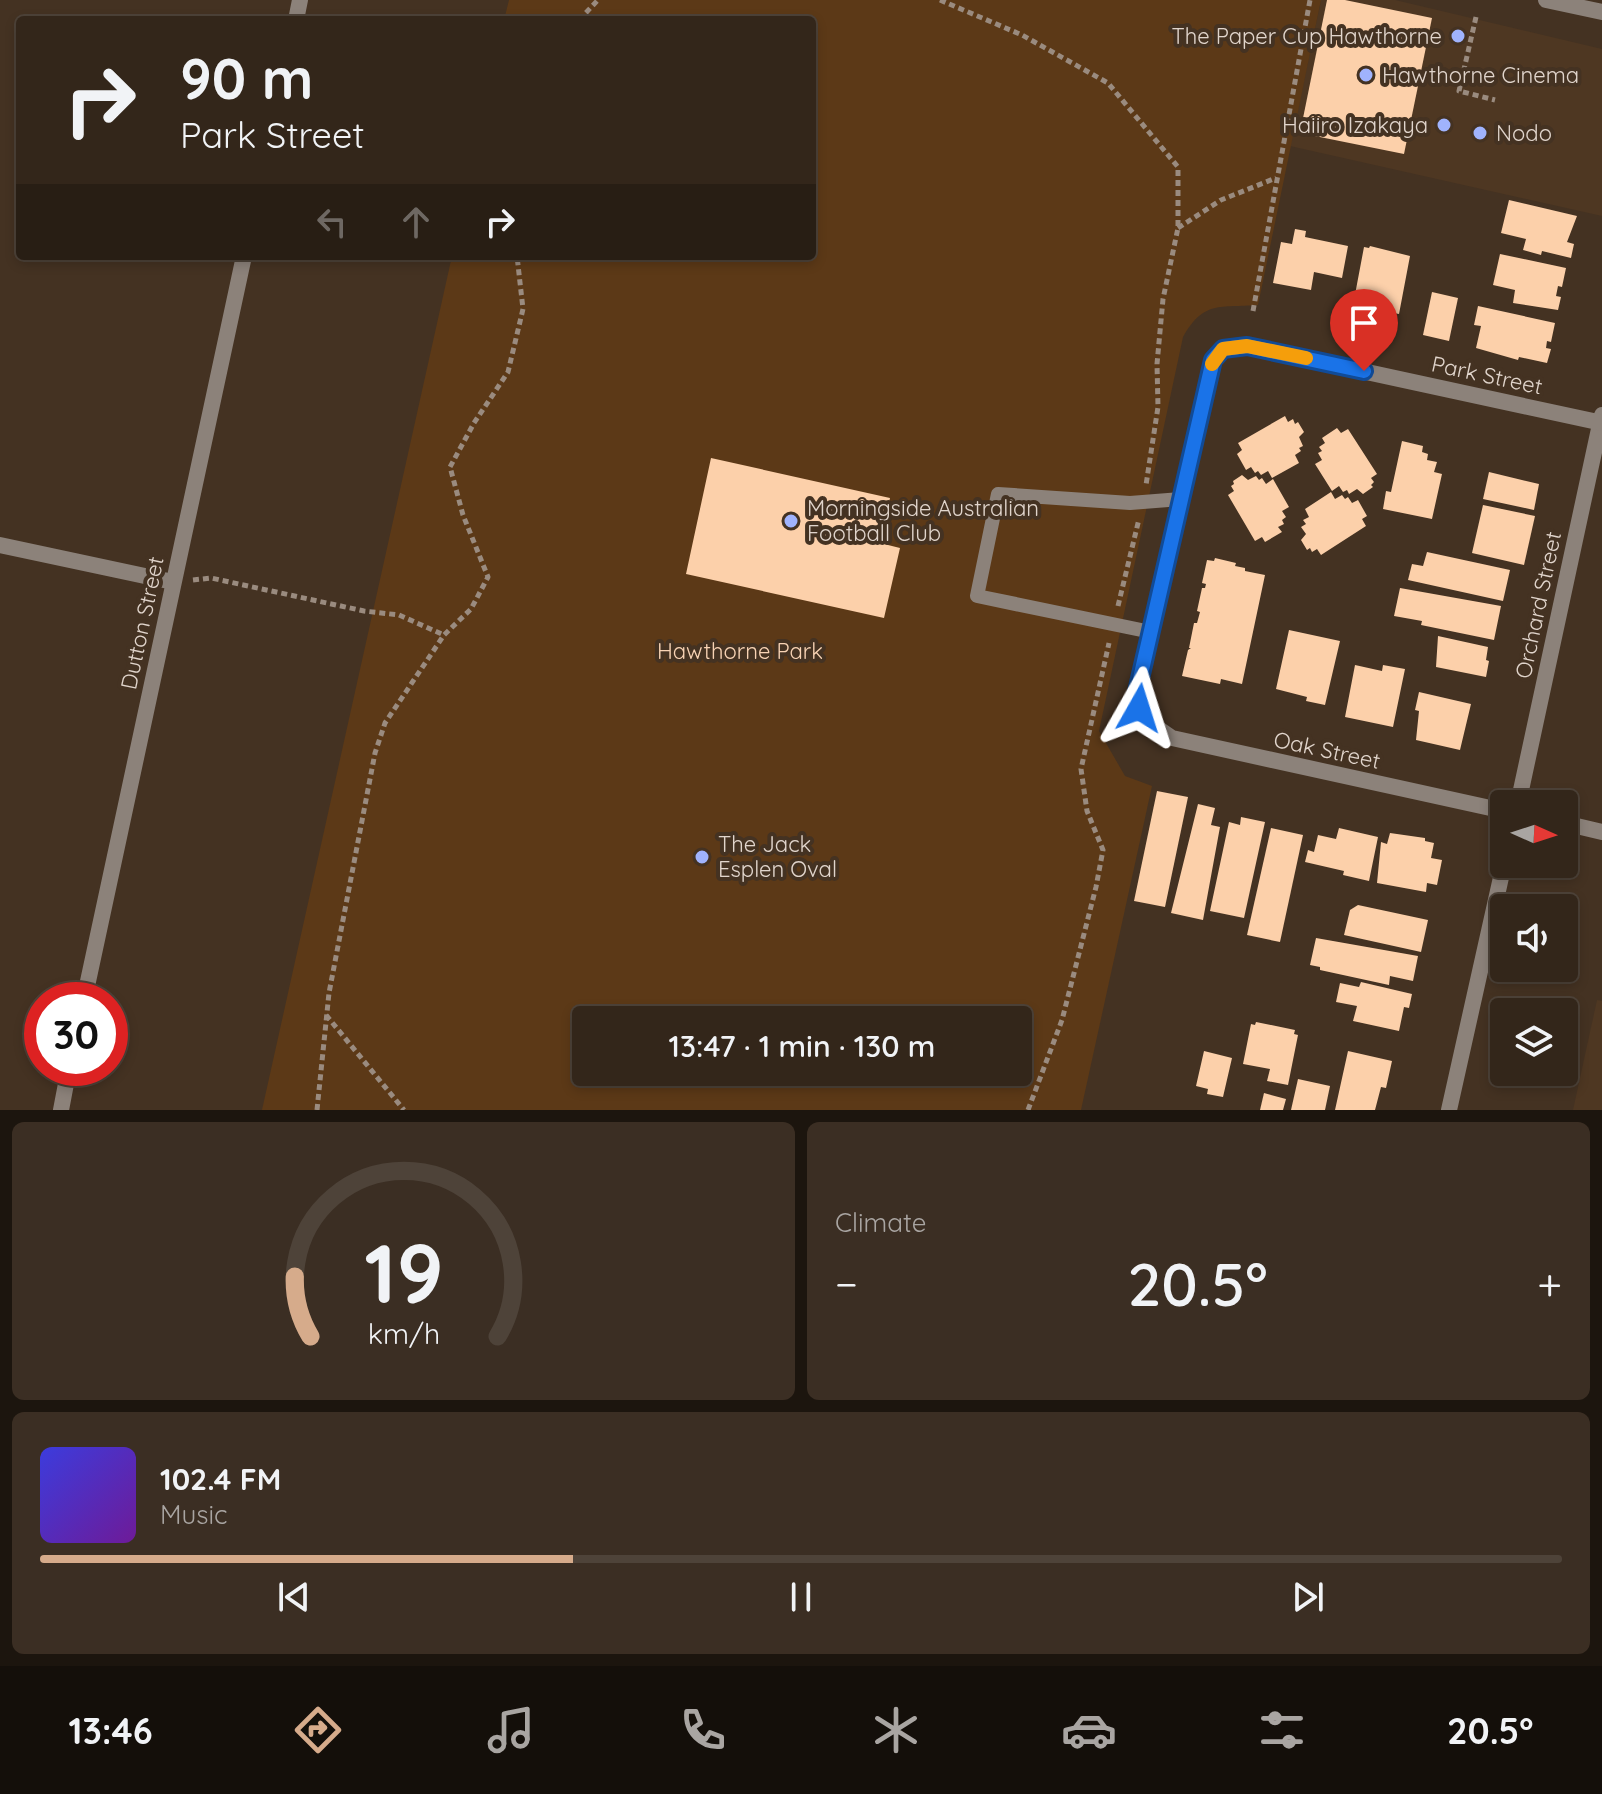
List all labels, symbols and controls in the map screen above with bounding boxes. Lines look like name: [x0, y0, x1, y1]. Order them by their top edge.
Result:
place label: The Paper Cup Hawthorne: [1171, 22, 1442, 50]
marker: The Paper Cup Hawthorne: [1449, 27, 1467, 45]
text: 90 m: [180, 43, 314, 113]
icon: right: [48, 48, 152, 152]
place label: Hawthorne Cinema: [1382, 61, 1579, 89]
marker: Hawthorne Cinema: [1357, 66, 1375, 84]
place label: Haiiro Izakaya: [1282, 111, 1428, 139]
text: Park Street: [180, 112, 364, 157]
marker: Haiiro Izakaya: [1435, 116, 1453, 134]
place label: Nodo: [1496, 119, 1552, 147]
marker: Nodo: [1471, 124, 1489, 142]
icon: left: [310, 200, 354, 244]
icon: ahead: [394, 200, 438, 244]
icon: right: [478, 200, 522, 244]
pin: [1330, 289, 1398, 371]
icon: arrive: [1342, 301, 1386, 345]
street label: Park Street: [1429, 350, 1545, 400]
place label: Morningside Australian Football Club: [807, 494, 1039, 547]
marker: Morningside Australian Football Club: [782, 512, 800, 530]
street label: Orchard Street: [1509, 529, 1567, 681]
street label: Dutton Street: [114, 554, 170, 692]
park label: Hawthorne Park: [657, 637, 823, 665]
position arrow: [1097, 666, 1181, 750]
street label: Oak Street: [1271, 725, 1383, 775]
north arrow: [1490, 790, 1578, 878]
map controls: [1490, 790, 1578, 1086]
place label: The Jack Esplen Oval: [718, 830, 837, 883]
marker: The Jack Esplen Oval: [693, 848, 711, 866]
button: sound: [1490, 894, 1578, 982]
speed limit sign: 30: [24, 982, 128, 1086]
button: layers: [1490, 998, 1578, 1086]
text: 13:47 · 1 min · 130 m: [669, 1027, 935, 1065]
text: Climate: [835, 1206, 926, 1239]
text: 19: [364, 1220, 443, 1324]
text: 20.5°: [1127, 1246, 1268, 1321]
text: −: [835, 1256, 858, 1311]
text: +: [1537, 1256, 1562, 1311]
text: km/h: [367, 1315, 440, 1351]
text: 102.4 FM: [160, 1460, 281, 1498]
text: Music: [160, 1498, 228, 1531]
icon: previous: [272, 1575, 316, 1619]
icon: pause: [779, 1575, 823, 1619]
icon: next: [1286, 1575, 1330, 1619]
icon: directions: [290, 1702, 346, 1758]
icon: music: [483, 1702, 539, 1758]
icon: phone: [675, 1702, 731, 1758]
icon: climate: [868, 1702, 924, 1758]
icon: car: [1061, 1702, 1117, 1758]
icon: filters: [1254, 1702, 1310, 1758]
text: 13:46: [68, 1708, 153, 1753]
text: 20.5°: [1447, 1708, 1533, 1753]

